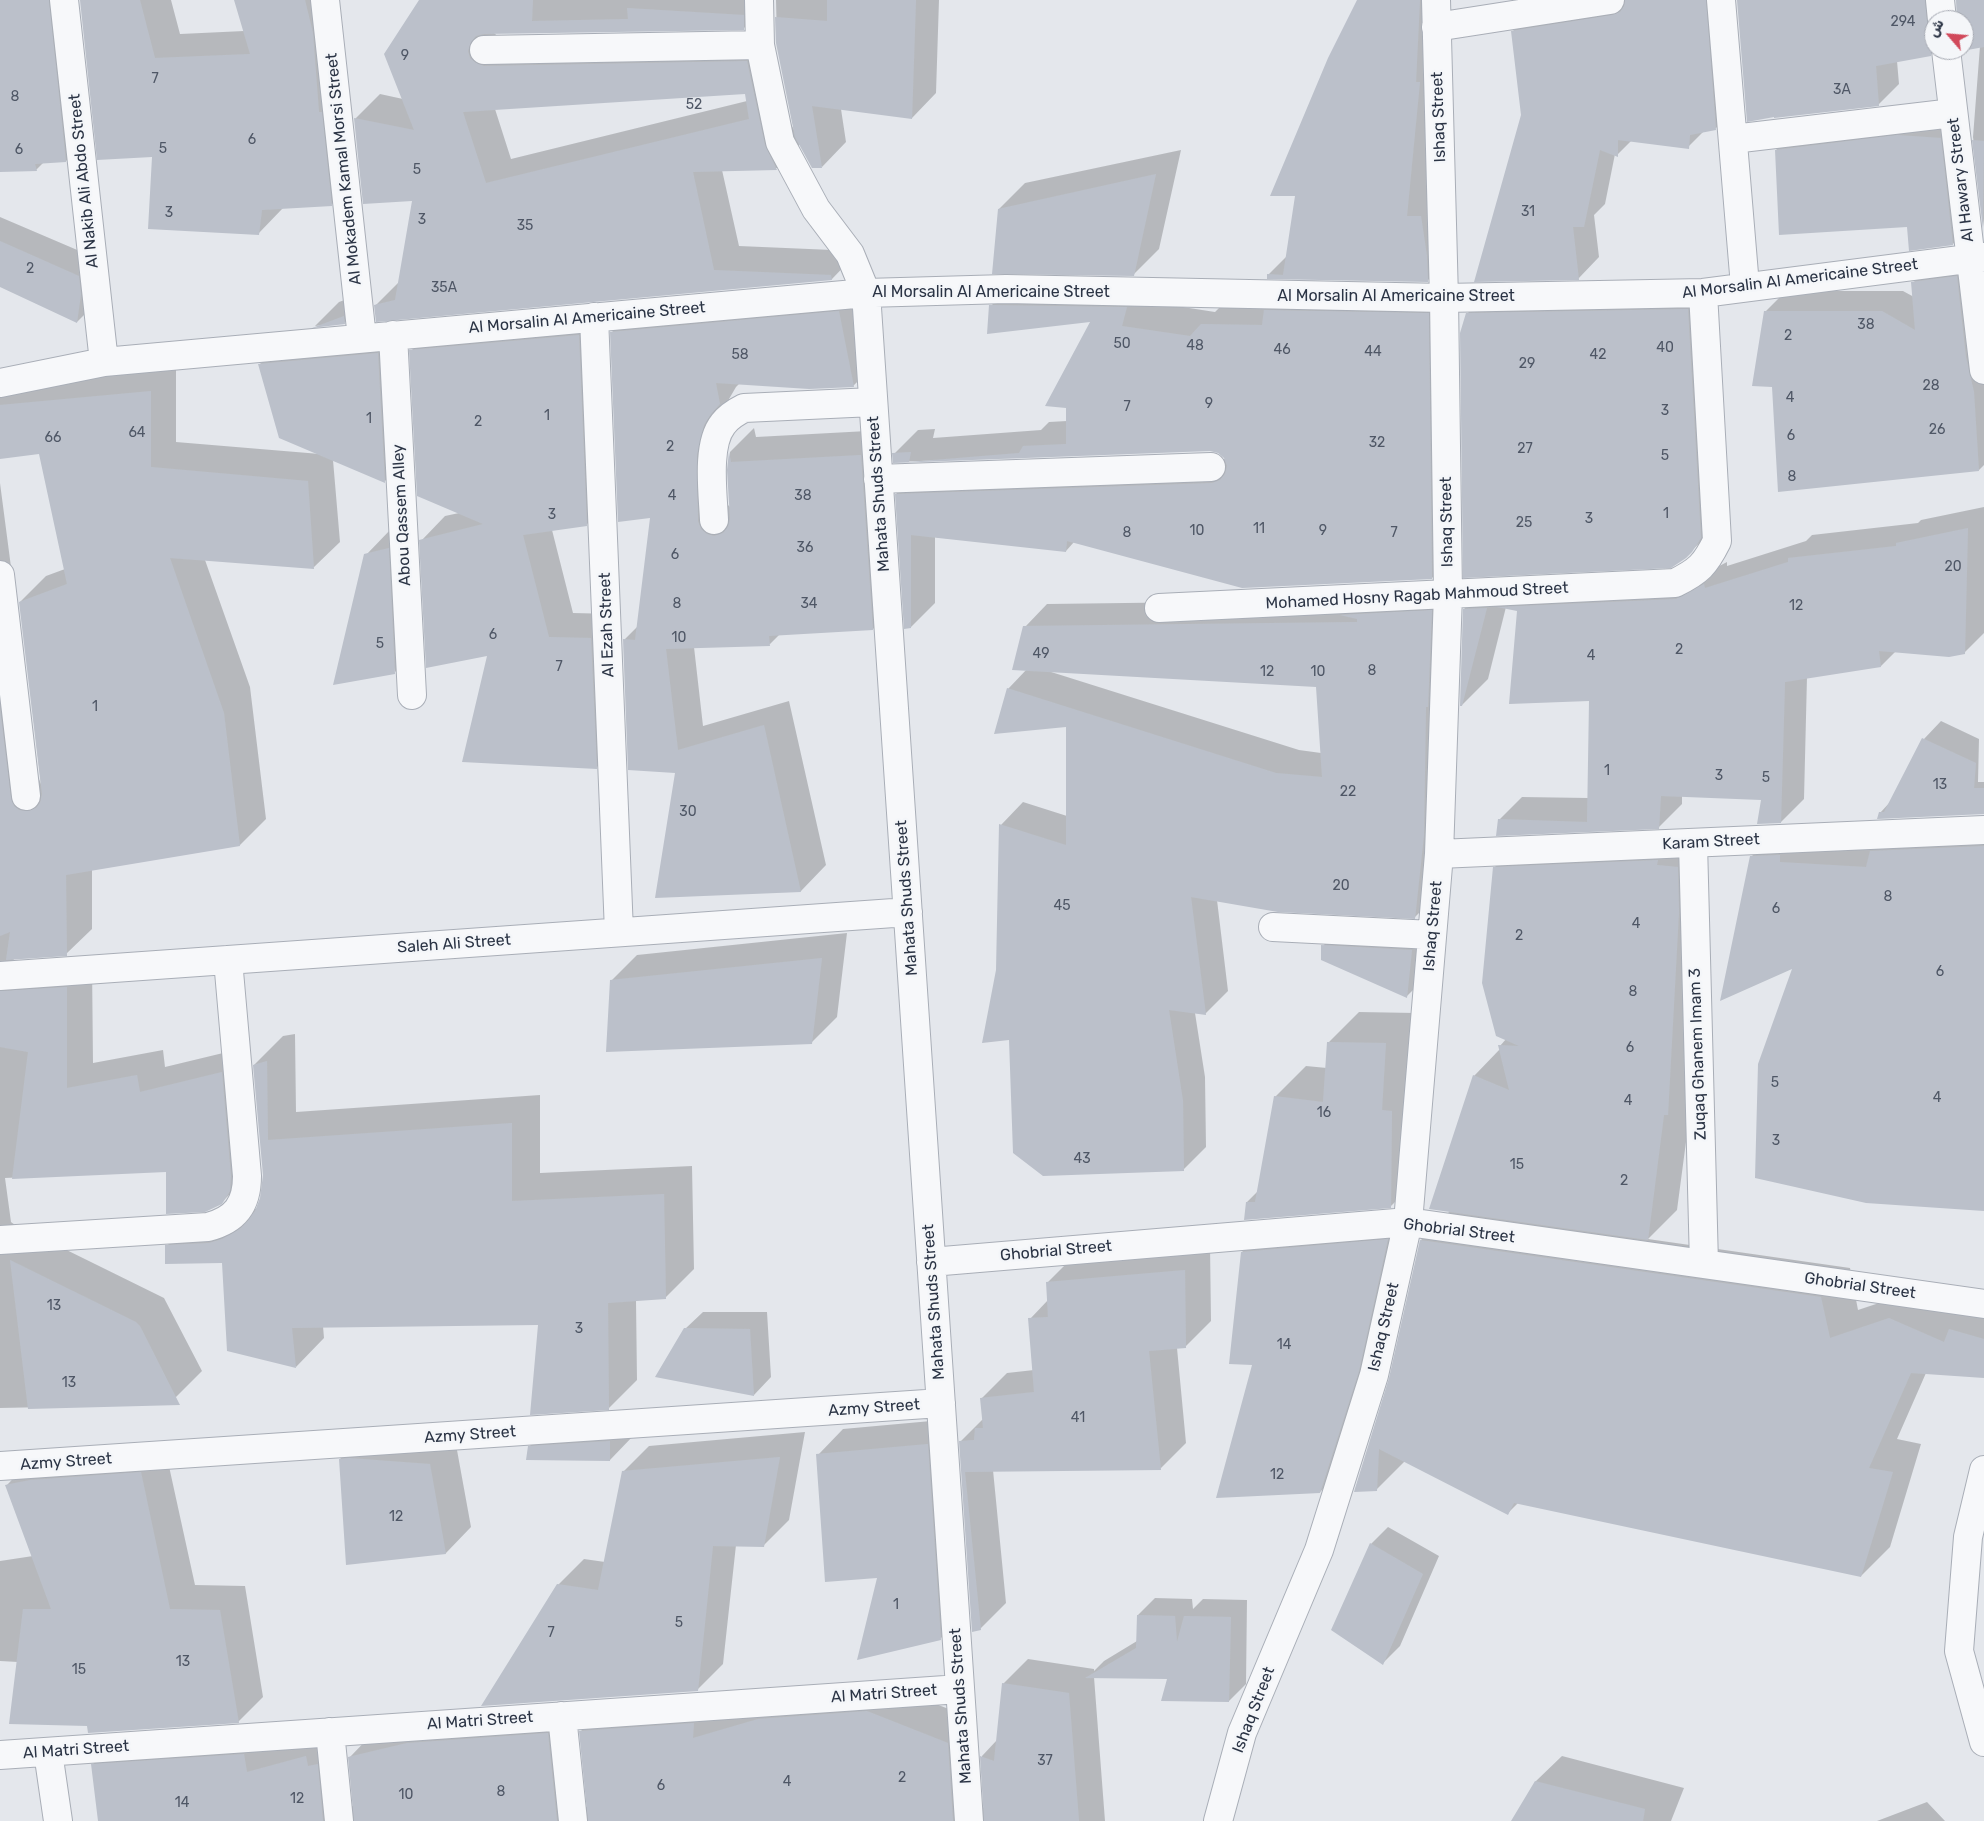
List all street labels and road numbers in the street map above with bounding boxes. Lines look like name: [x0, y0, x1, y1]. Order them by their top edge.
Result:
street label: Al Mokadem Kamal Morsi Street: [322, 52, 366, 286]
street label: Ishaq Street: [1428, 71, 1450, 163]
street label: Al Nakib Ali Abdo Street: [65, 93, 103, 269]
street label: Al Hawary Street: [1944, 117, 1978, 243]
street label: Al Morsalin Al Americaine Street: [1681, 255, 1919, 303]
street label: Al Morsalin Al Americaine Street: [872, 282, 1110, 302]
street label: Al Morsalin Al Americaine Street: [1277, 286, 1515, 306]
street label: Al Morsalin Al Americaine Street: [468, 298, 706, 338]
street label: Mahata Shuds Street: [864, 415, 894, 573]
street label: Abou Qassem Alley: [389, 444, 415, 586]
street label: Ishaq Street: [1437, 476, 1457, 568]
street label: Al Ezah Street: [596, 572, 618, 678]
street label: Mohamed Hosny Ragab Mahmoud Street: [1265, 578, 1569, 614]
street label: Mahata Shuds Street: [892, 819, 922, 977]
street label: Karam Street: [1662, 830, 1760, 854]
street label: Ishaq Street: [1419, 880, 1447, 972]
street label: Saleh Ali Street: [396, 930, 512, 958]
street label: Zuqaq Ghanem Imam 3: [1685, 968, 1711, 1140]
street label: Ghobrial Street: [1402, 1215, 1516, 1247]
street label: Mahata Shuds Street: [919, 1223, 949, 1381]
street label: Ghobrial Street: [999, 1237, 1113, 1265]
street label: Ghobrial Street: [1803, 1269, 1917, 1303]
street label: Ishaq Street: [1364, 1281, 1404, 1373]
street label: Azmy Street: [828, 1395, 920, 1421]
street label: Azmy Street: [424, 1422, 516, 1448]
street label: Azmy Street: [20, 1449, 112, 1475]
street label: Mahata Shuds Street: [946, 1627, 976, 1785]
street label: Ishaq Street: [1229, 1664, 1279, 1756]
street label: Al Matri Street: [830, 1681, 938, 1707]
street label: Al Matri Street: [426, 1708, 534, 1734]
street label: Al Matri Street: [22, 1737, 130, 1763]

